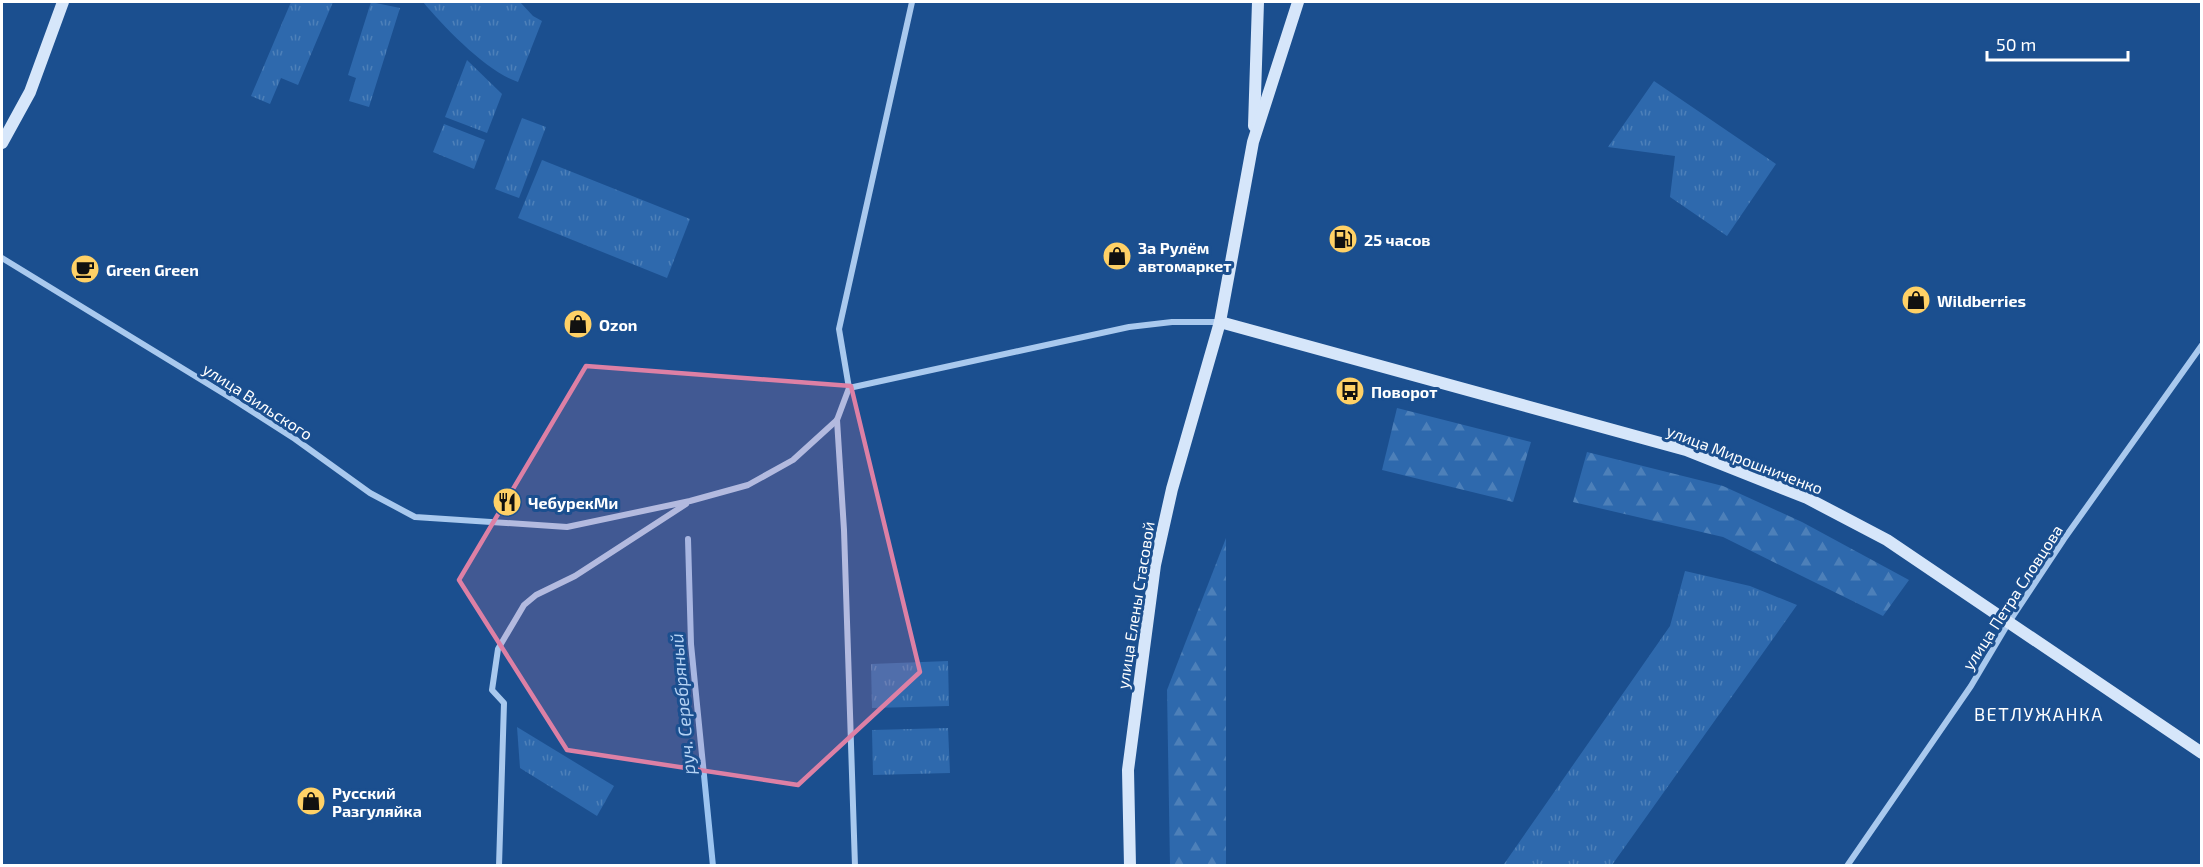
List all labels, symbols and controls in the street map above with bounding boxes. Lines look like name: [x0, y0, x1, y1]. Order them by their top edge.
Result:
scale bar: [1987, 24, 2128, 62]
text: 50 m: [1996, 33, 2036, 55]
fuel station icon: 25 часов: [1327, 223, 1359, 255]
place label: 25 часов: [1364, 230, 1431, 249]
place label: За Рулём автомаркет: [1138, 238, 1231, 275]
shop icon: За Рулём автомаркет: [1101, 240, 1133, 272]
cafe icon: Green Green: [69, 253, 101, 285]
place label: Green Green: [106, 260, 199, 279]
shop icon: Wildberries: [1900, 284, 1932, 316]
place label: Wildberries: [1937, 291, 2026, 310]
shop icon: Ozon: [562, 308, 594, 340]
place label: Ozon: [599, 315, 637, 334]
street label: улица Вильского: [199, 359, 316, 444]
bus stop icon: Поворот: [1334, 375, 1366, 407]
place label: Поворот: [1371, 382, 1437, 401]
street label: улица Мирошниченко: [1664, 420, 1826, 499]
restaurant icon: ЧебурекМи: [491, 486, 523, 518]
place label: ЧебурекМи: [528, 493, 618, 512]
street label: улица Елены Стасовой: [1112, 520, 1159, 690]
street label: улица Петра Словцова: [1958, 521, 2067, 674]
water label: руч. Серебряный: [665, 633, 699, 775]
district label: ВЕТЛУЖАНКА: [1974, 703, 2104, 725]
place label: Русский Разгуляйка: [332, 783, 422, 820]
shop icon: Русский Разгуляйка: [295, 785, 327, 817]

